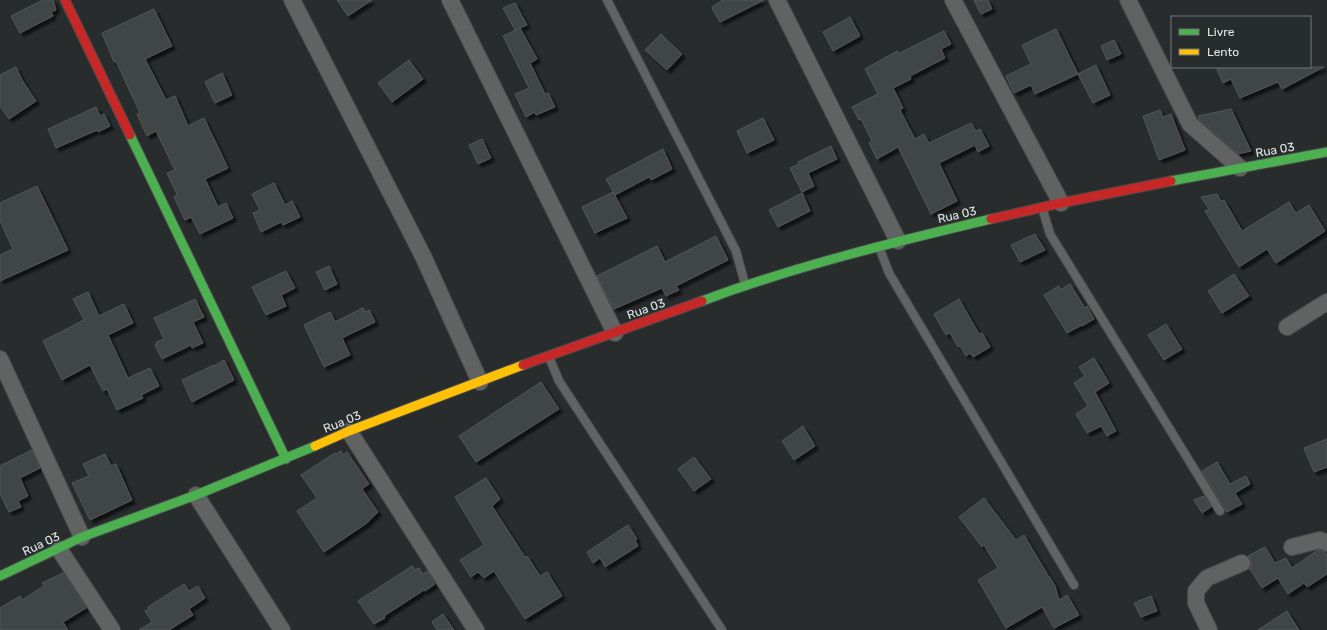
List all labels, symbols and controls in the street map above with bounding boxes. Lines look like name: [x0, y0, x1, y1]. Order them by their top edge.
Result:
legend: [1171, 16, 1311, 68]
text: Livre: [1207, 25, 1235, 39]
text: Lento: [1207, 45, 1239, 59]
street label: Rua 03: [1254, 140, 1296, 160]
street label: Rua 03: [936, 204, 978, 226]
street label: Rua 03: [625, 296, 667, 322]
street label: Rua 03: [321, 408, 363, 436]
street label: Rua 03: [20, 529, 62, 559]

